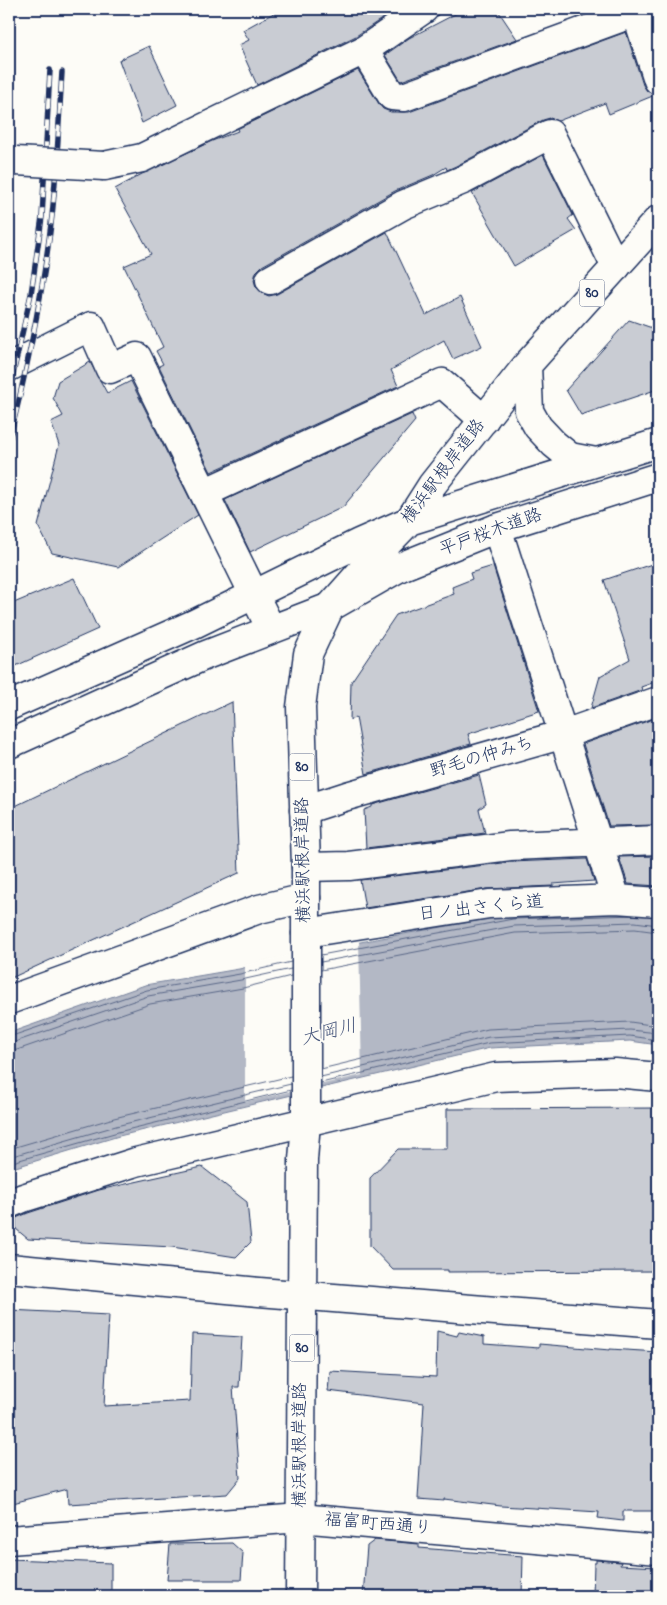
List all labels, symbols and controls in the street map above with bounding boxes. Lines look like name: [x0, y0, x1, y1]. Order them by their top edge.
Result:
road number: 80: [580, 280, 604, 306]
street label: 横浜駅根岸道路: [396, 414, 492, 530]
street label: 平戸桜木道路: [436, 502, 546, 564]
street label: 野毛の仲みち: [427, 731, 537, 785]
road number: 80: [290, 754, 314, 780]
street label: 横浜駅根岸道路: [290, 797, 318, 923]
street label: 日ノ出さくら道: [417, 889, 545, 929]
water label: 大岡川: [298, 1013, 360, 1053]
road number: 80: [290, 1335, 314, 1362]
street label: 横浜駅根岸道路: [288, 1382, 314, 1508]
street label: 福富町西通り: [323, 1507, 433, 1543]

